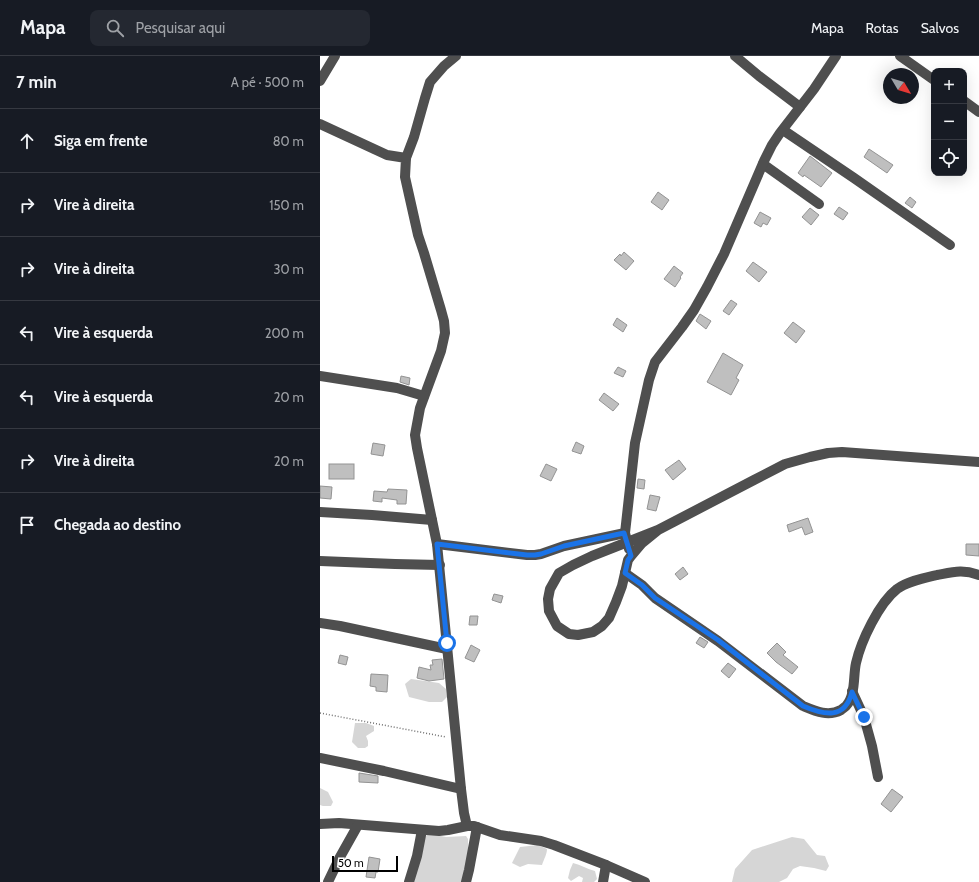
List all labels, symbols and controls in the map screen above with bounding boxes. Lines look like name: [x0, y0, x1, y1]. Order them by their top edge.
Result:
search box: [90, 10, 370, 46]
text: Mapa: [20, 16, 66, 39]
icon: search: [104, 17, 126, 39]
text: Pesquisar aqui: [136, 19, 225, 37]
text: Mapa: [811, 19, 844, 37]
text: Rotas: [866, 19, 899, 37]
text: Salvos: [921, 19, 959, 37]
north arrow: [883, 68, 919, 104]
map controls: [931, 68, 967, 176]
button: +: [931, 68, 967, 104]
text: 7 min: [16, 72, 57, 92]
text: A pé · 500 m: [231, 74, 304, 90]
button: −: [931, 104, 967, 140]
icon: ahead: [16, 130, 38, 152]
text: Siga em frente: [54, 132, 147, 150]
text: 80 m: [273, 133, 304, 149]
button: locate: [931, 140, 967, 176]
icon: right: [16, 194, 38, 216]
text: Vire à direita: [54, 196, 135, 214]
text: 150 m: [269, 197, 304, 213]
icon: right: [16, 258, 38, 280]
text: Vire à direita: [54, 260, 135, 278]
text: 30 m: [274, 261, 304, 277]
icon: left: [16, 322, 38, 344]
text: Vire à esquerda: [54, 324, 153, 342]
text: 200 m: [265, 325, 304, 341]
icon: left: [16, 386, 38, 408]
text: Vire à esquerda: [54, 388, 153, 406]
text: 20 m: [274, 389, 304, 405]
icon: right: [16, 450, 38, 472]
text: Vire à direita: [54, 452, 135, 470]
text: 20 m: [274, 453, 304, 469]
icon: arrive: [16, 514, 38, 536]
text: Chegada ao destino: [54, 516, 181, 534]
route start: [438, 634, 456, 652]
route end: [855, 708, 873, 726]
scale bar: [332, 854, 398, 873]
text: 50 m: [338, 856, 364, 870]

